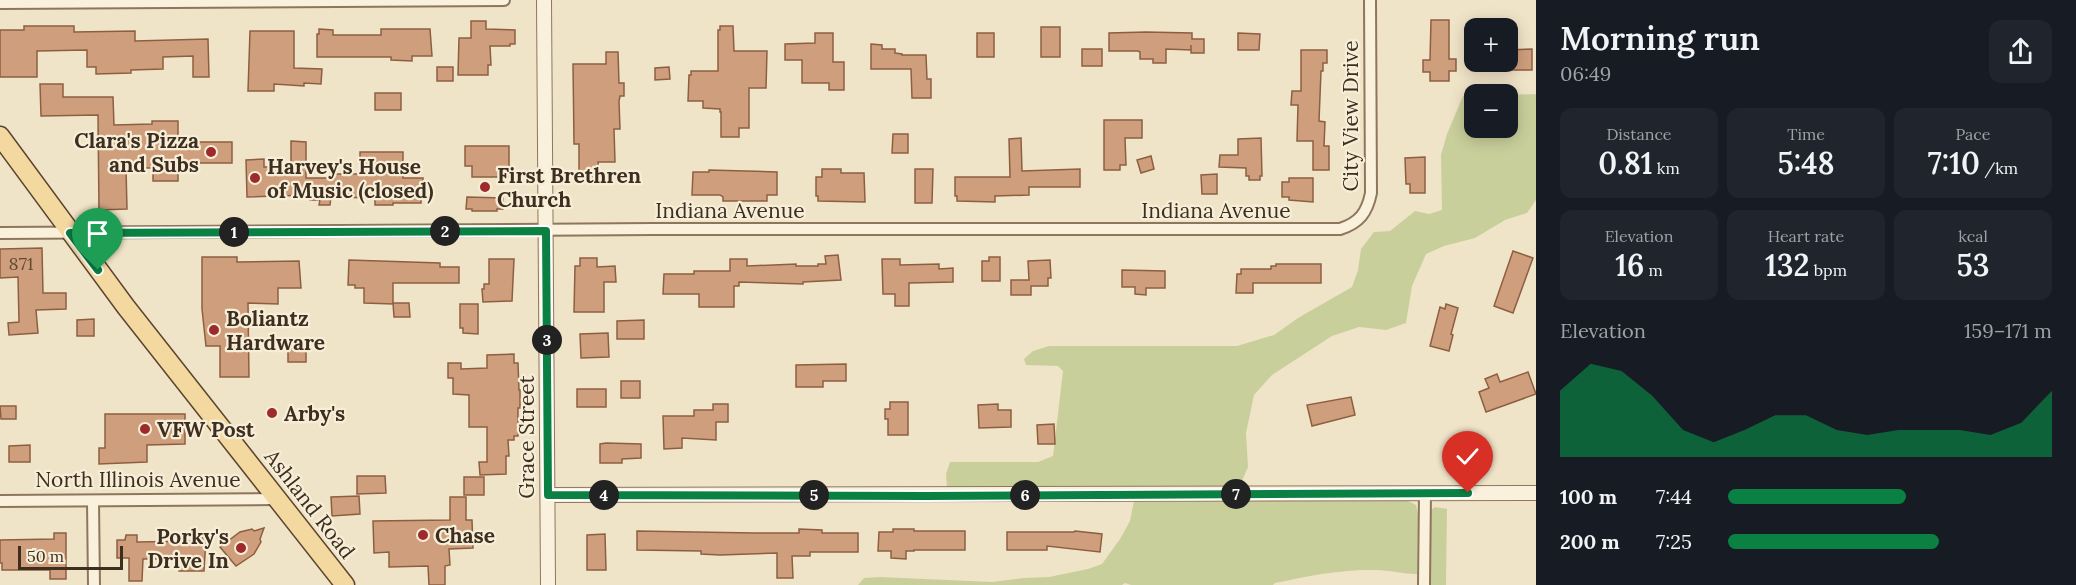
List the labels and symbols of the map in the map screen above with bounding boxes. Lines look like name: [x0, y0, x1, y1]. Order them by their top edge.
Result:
street label: City View Drive: [1337, 40, 1364, 192]
place label: Clara's Pizza and Subs: [74, 127, 199, 178]
marker: Clara's Pizza and Subs: [204, 145, 218, 159]
place label: Harvey's House of Music (closed): [267, 153, 433, 204]
place label: First Brethren Church: [497, 162, 641, 213]
marker: Harvey's House of Music (closed): [248, 171, 262, 185]
marker: First Brethren Church: [478, 180, 492, 194]
street label: Indiana Avenue: [655, 197, 805, 224]
street label: Indiana Avenue: [1141, 197, 1291, 224]
pin: [72, 208, 123, 270]
pin: 2: [430, 216, 460, 246]
pin: 1: [219, 217, 249, 247]
house number: 871: [9, 252, 33, 275]
place label: Boliantz Hardware: [226, 305, 325, 356]
marker: Boliantz Hardware: [207, 323, 221, 337]
pin: 3: [532, 325, 562, 355]
street label: Grace Street: [513, 374, 540, 499]
place label: Arby's: [284, 400, 345, 427]
marker: Arby's: [265, 406, 279, 420]
place label: VFW Post: [157, 416, 255, 443]
marker: VFW Post: [138, 422, 152, 436]
pin: [1442, 431, 1493, 493]
street label: Ashland Road: [258, 443, 361, 564]
street label: North Illinois Avenue: [35, 466, 241, 493]
pin: 7: [1221, 479, 1251, 509]
pin: 4: [589, 480, 619, 510]
pin: 5: [799, 480, 829, 510]
pin: 6: [1010, 480, 1040, 510]
place label: Chase: [435, 522, 495, 549]
place label: Porky's Drive In: [147, 523, 229, 574]
marker: Chase: [416, 528, 430, 542]
marker: Porky's Drive In: [234, 541, 248, 555]
scale bar: [18, 543, 123, 570]

